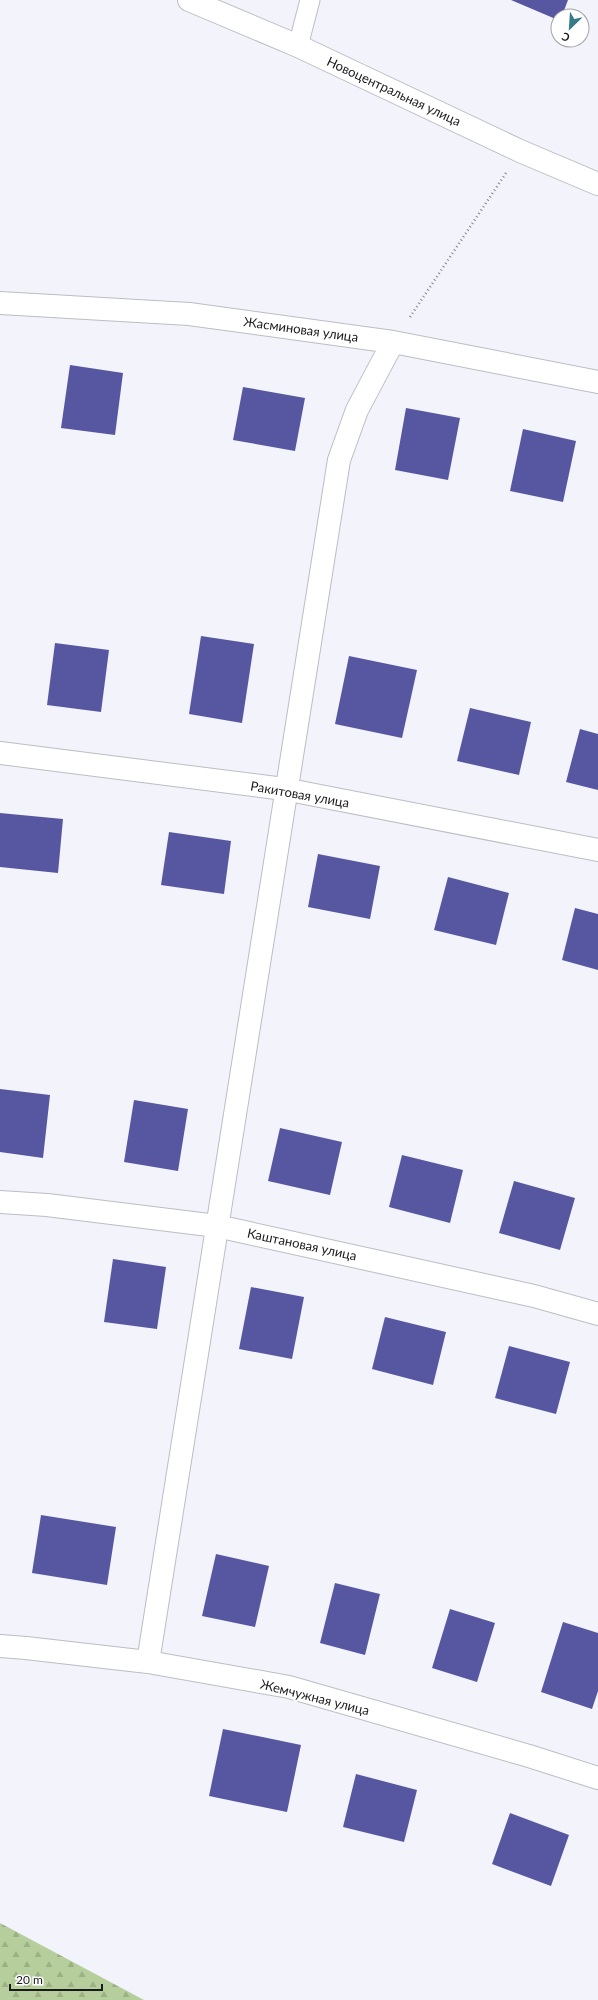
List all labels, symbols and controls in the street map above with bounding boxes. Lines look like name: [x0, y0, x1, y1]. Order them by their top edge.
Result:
north arrow: [550, 8, 590, 48]
text: С: [559, 30, 572, 45]
street label: Новоцентральная улица: [324, 53, 464, 129]
street label: Жасминовая улица: [243, 313, 359, 345]
street label: Ракитовая улица: [249, 777, 351, 811]
street label: Каштановая улица: [246, 1225, 358, 1263]
street label: Жемчужная улица: [259, 1676, 371, 1718]
scale bar: [10, 1966, 102, 1992]
text: 20 m: [16, 1972, 43, 1987]

